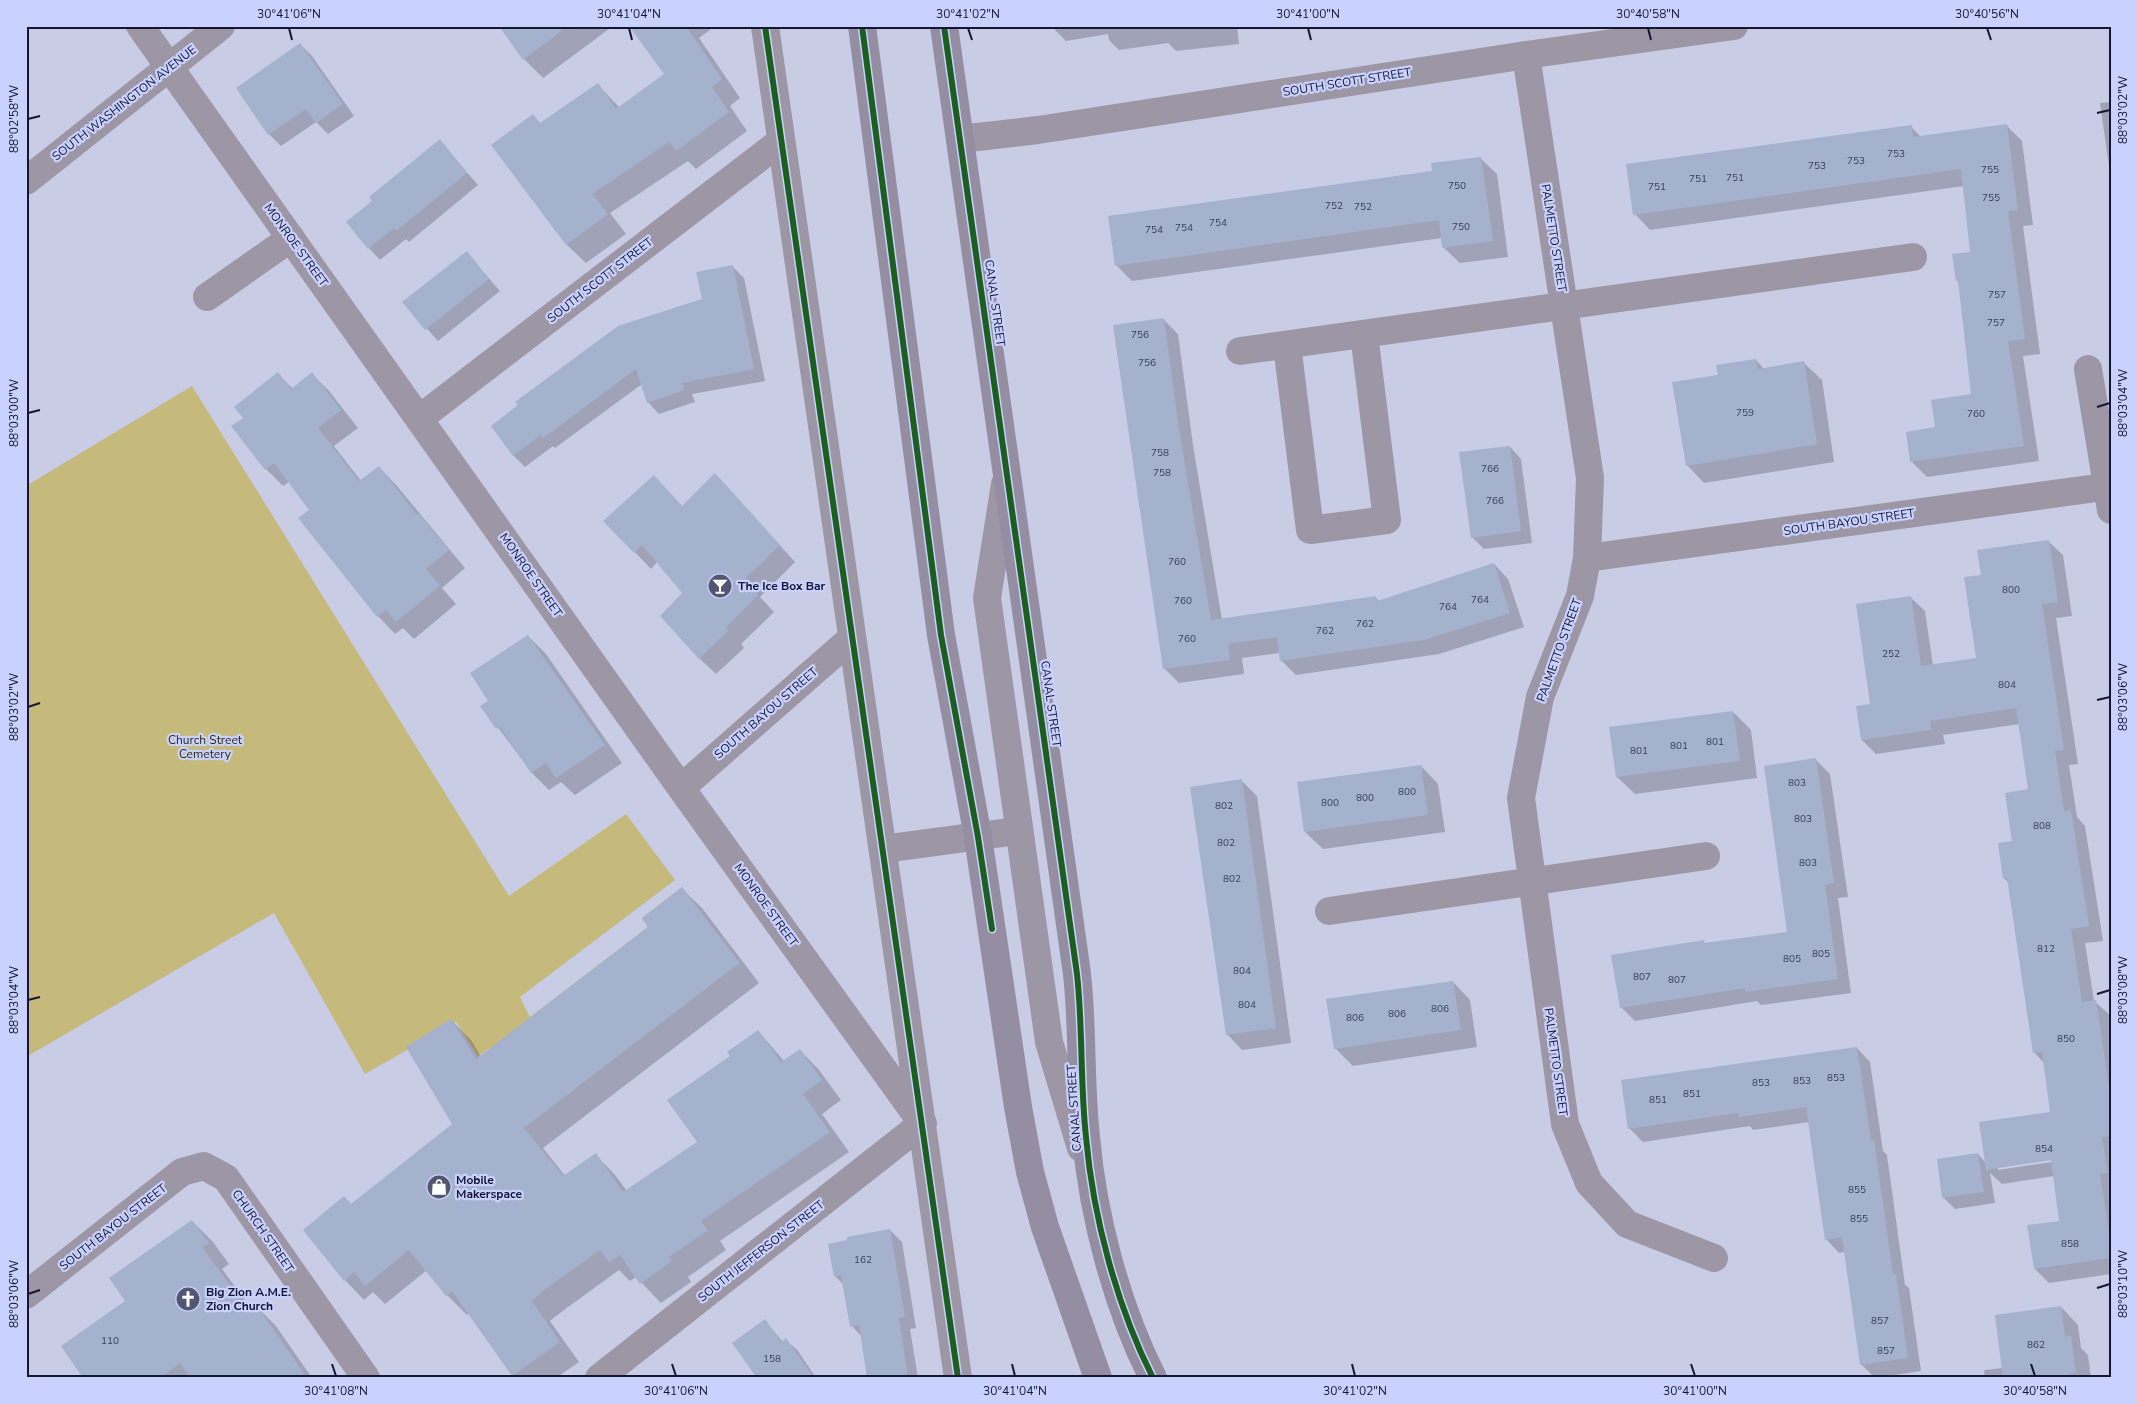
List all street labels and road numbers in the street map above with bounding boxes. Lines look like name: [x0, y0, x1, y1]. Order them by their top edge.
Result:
street label: SOUTH WASHINGTON AVENUE: [49, 42, 199, 164]
street label: SOUTH SCOTT STREET: [1282, 64, 1413, 100]
street label: PALMETTO STREET: [1538, 183, 1571, 294]
street label: MONROE STREET: [260, 200, 332, 290]
street label: SOUTH SCOTT STREET: [544, 233, 657, 326]
street label: CANAL STREET: [981, 259, 1009, 348]
street label: SOUTH BAYOU STREET: [1783, 505, 1916, 539]
street label: MONROE STREET: [496, 530, 566, 621]
street label: PALMETTO STREET: [1533, 595, 1585, 704]
street label: CANAL STREET: [1037, 660, 1065, 749]
street label: SOUTH BAYOU STREET: [711, 663, 822, 762]
street label: MONROE STREET: [730, 860, 802, 950]
street label: PALMETTO STREET: [1540, 1007, 1572, 1118]
street label: CANAL STREET: [1063, 1063, 1085, 1152]
street label: SOUTH BAYOU STREET: [56, 1180, 171, 1274]
street label: CHURCH STREET: [228, 1186, 298, 1276]
street label: SOUTH JEFFERSON STREET: [695, 1196, 828, 1305]

